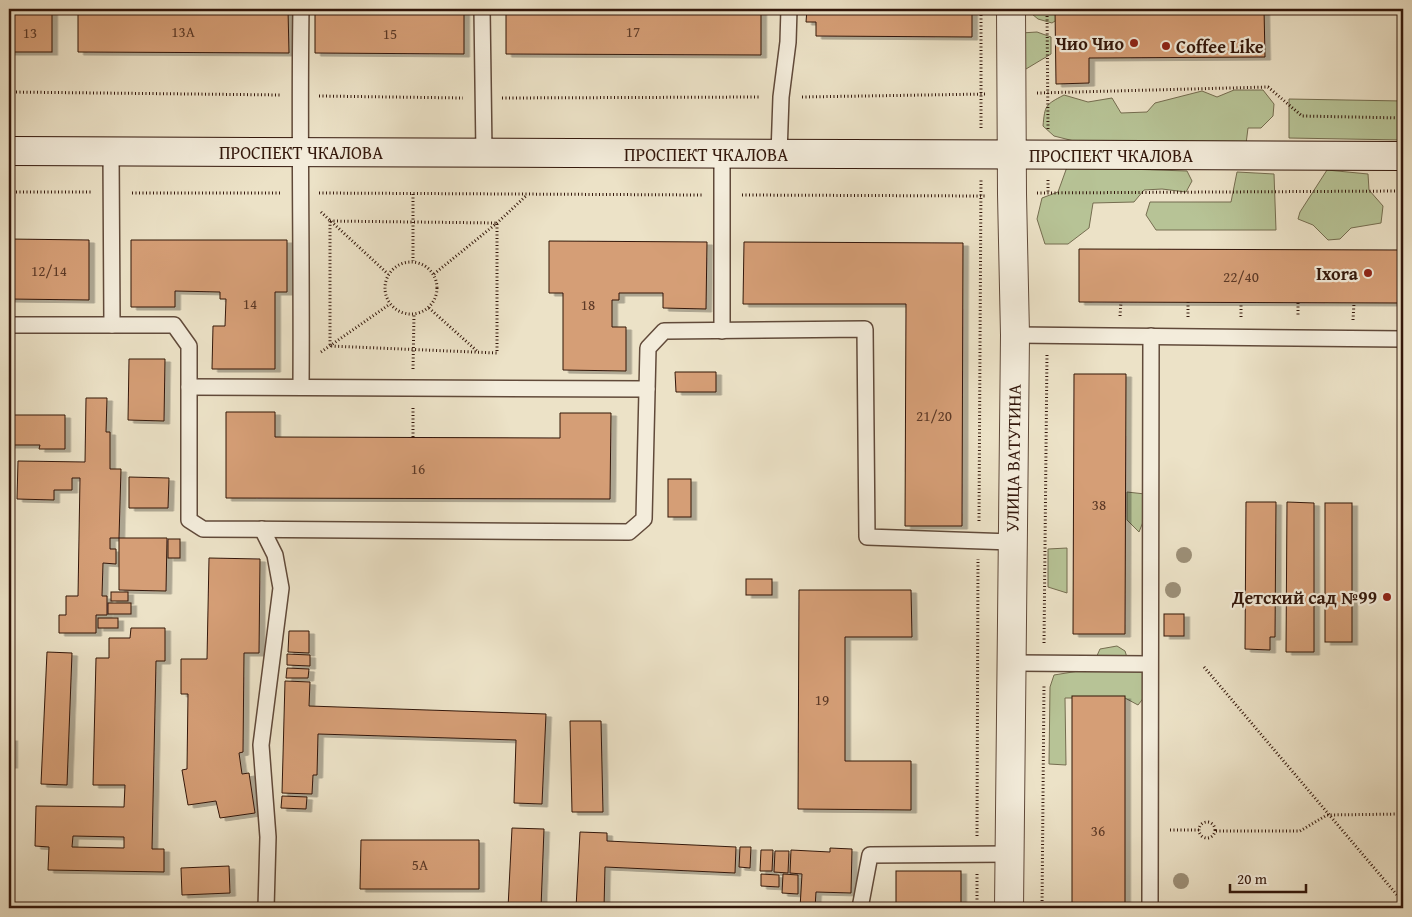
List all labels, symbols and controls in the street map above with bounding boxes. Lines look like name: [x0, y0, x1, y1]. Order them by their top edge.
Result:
house number: 13А: [171, 21, 195, 42]
house number: 17: [626, 21, 640, 42]
house number: 13: [23, 22, 37, 43]
house number: 15: [383, 23, 397, 44]
place label: Чио Чио: [1055, 30, 1124, 57]
place label: Coffee Like: [1176, 33, 1264, 60]
marker: Чио Чио: [1128, 37, 1140, 49]
marker: Coffee Like: [1160, 40, 1172, 52]
street label: ПРОСПЕКТ ЧКАЛОВА: [219, 139, 383, 166]
street label: ПРОСПЕКТ ЧКАЛОВА: [624, 141, 788, 168]
street label: ПРОСПЕКТ ЧКАЛОВА: [1029, 142, 1193, 169]
house number: 12/14: [31, 260, 67, 281]
place label: Ixora: [1316, 260, 1359, 287]
house number: 22/40: [1223, 266, 1259, 287]
marker: Ixora: [1362, 267, 1374, 279]
house number: 14: [243, 293, 257, 314]
house number: 18: [581, 294, 595, 315]
street label: УЛИЦА ВАТУТИНА: [998, 384, 1028, 532]
house number: 21/20: [916, 405, 952, 426]
house number: 16: [411, 458, 425, 479]
house number: 38: [1092, 494, 1106, 515]
place label: Детский сад №99: [1231, 584, 1377, 611]
marker: Детский сад №99: [1381, 591, 1393, 603]
house number: 19: [815, 689, 829, 710]
house number: 36: [1091, 820, 1105, 841]
house number: 5А: [412, 854, 428, 875]
scale bar: [1230, 862, 1306, 894]
text: 20 m: [1237, 868, 1268, 889]

